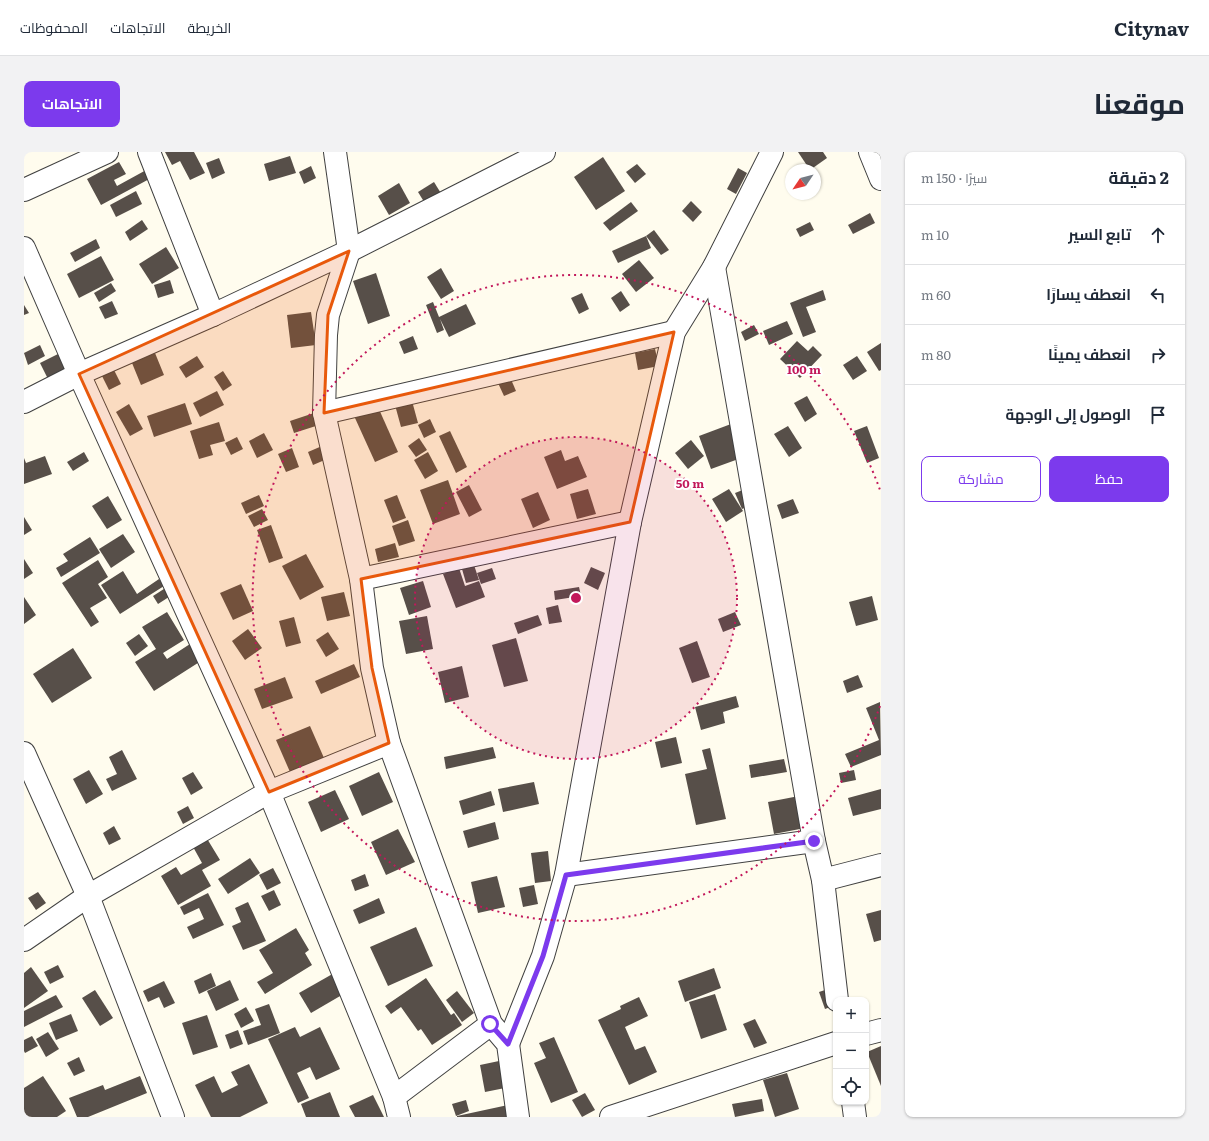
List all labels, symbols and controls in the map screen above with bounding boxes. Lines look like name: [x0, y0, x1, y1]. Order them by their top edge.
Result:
text: Citynav: [1114, 14, 1189, 42]
text: المحفوظات: [20, 17, 88, 37]
text: الاتجاهات: [110, 17, 166, 37]
text: الخريطة: [188, 17, 231, 37]
button: الاتجاهات: [24, 81, 120, 127]
text: موقعنا: [1094, 81, 1185, 123]
north arrow: [785, 164, 821, 200]
text: 2 دقيقة: [1108, 164, 1169, 189]
text: سيرًا · 150 m: [921, 168, 987, 187]
text: تابع السير: [1068, 222, 1131, 245]
icon: ahead: [1147, 224, 1169, 246]
text: 10 m: [921, 225, 949, 244]
text: انعطف يسارًا: [1046, 282, 1131, 305]
icon: left: [1147, 284, 1169, 306]
text: 60 m: [921, 285, 951, 304]
text: انعطف يمينًا: [1048, 342, 1131, 365]
icon: right: [1147, 344, 1169, 366]
text: 80 m: [921, 345, 951, 364]
text: 100 m: [787, 360, 821, 378]
text: الوصول إلى الوجهة: [1005, 402, 1131, 425]
icon: arrive: [1147, 404, 1169, 426]
button: مشاركة: [921, 456, 1041, 502]
button: حفظ: [1049, 456, 1169, 502]
text: 50 m: [676, 474, 704, 492]
centre of rings: [569, 591, 583, 605]
route end: [805, 832, 823, 850]
map controls: [833, 997, 869, 1105]
button: +: [833, 997, 869, 1033]
route start: [481, 1015, 499, 1033]
button: −: [833, 1033, 869, 1069]
button: locate: [833, 1069, 869, 1105]

